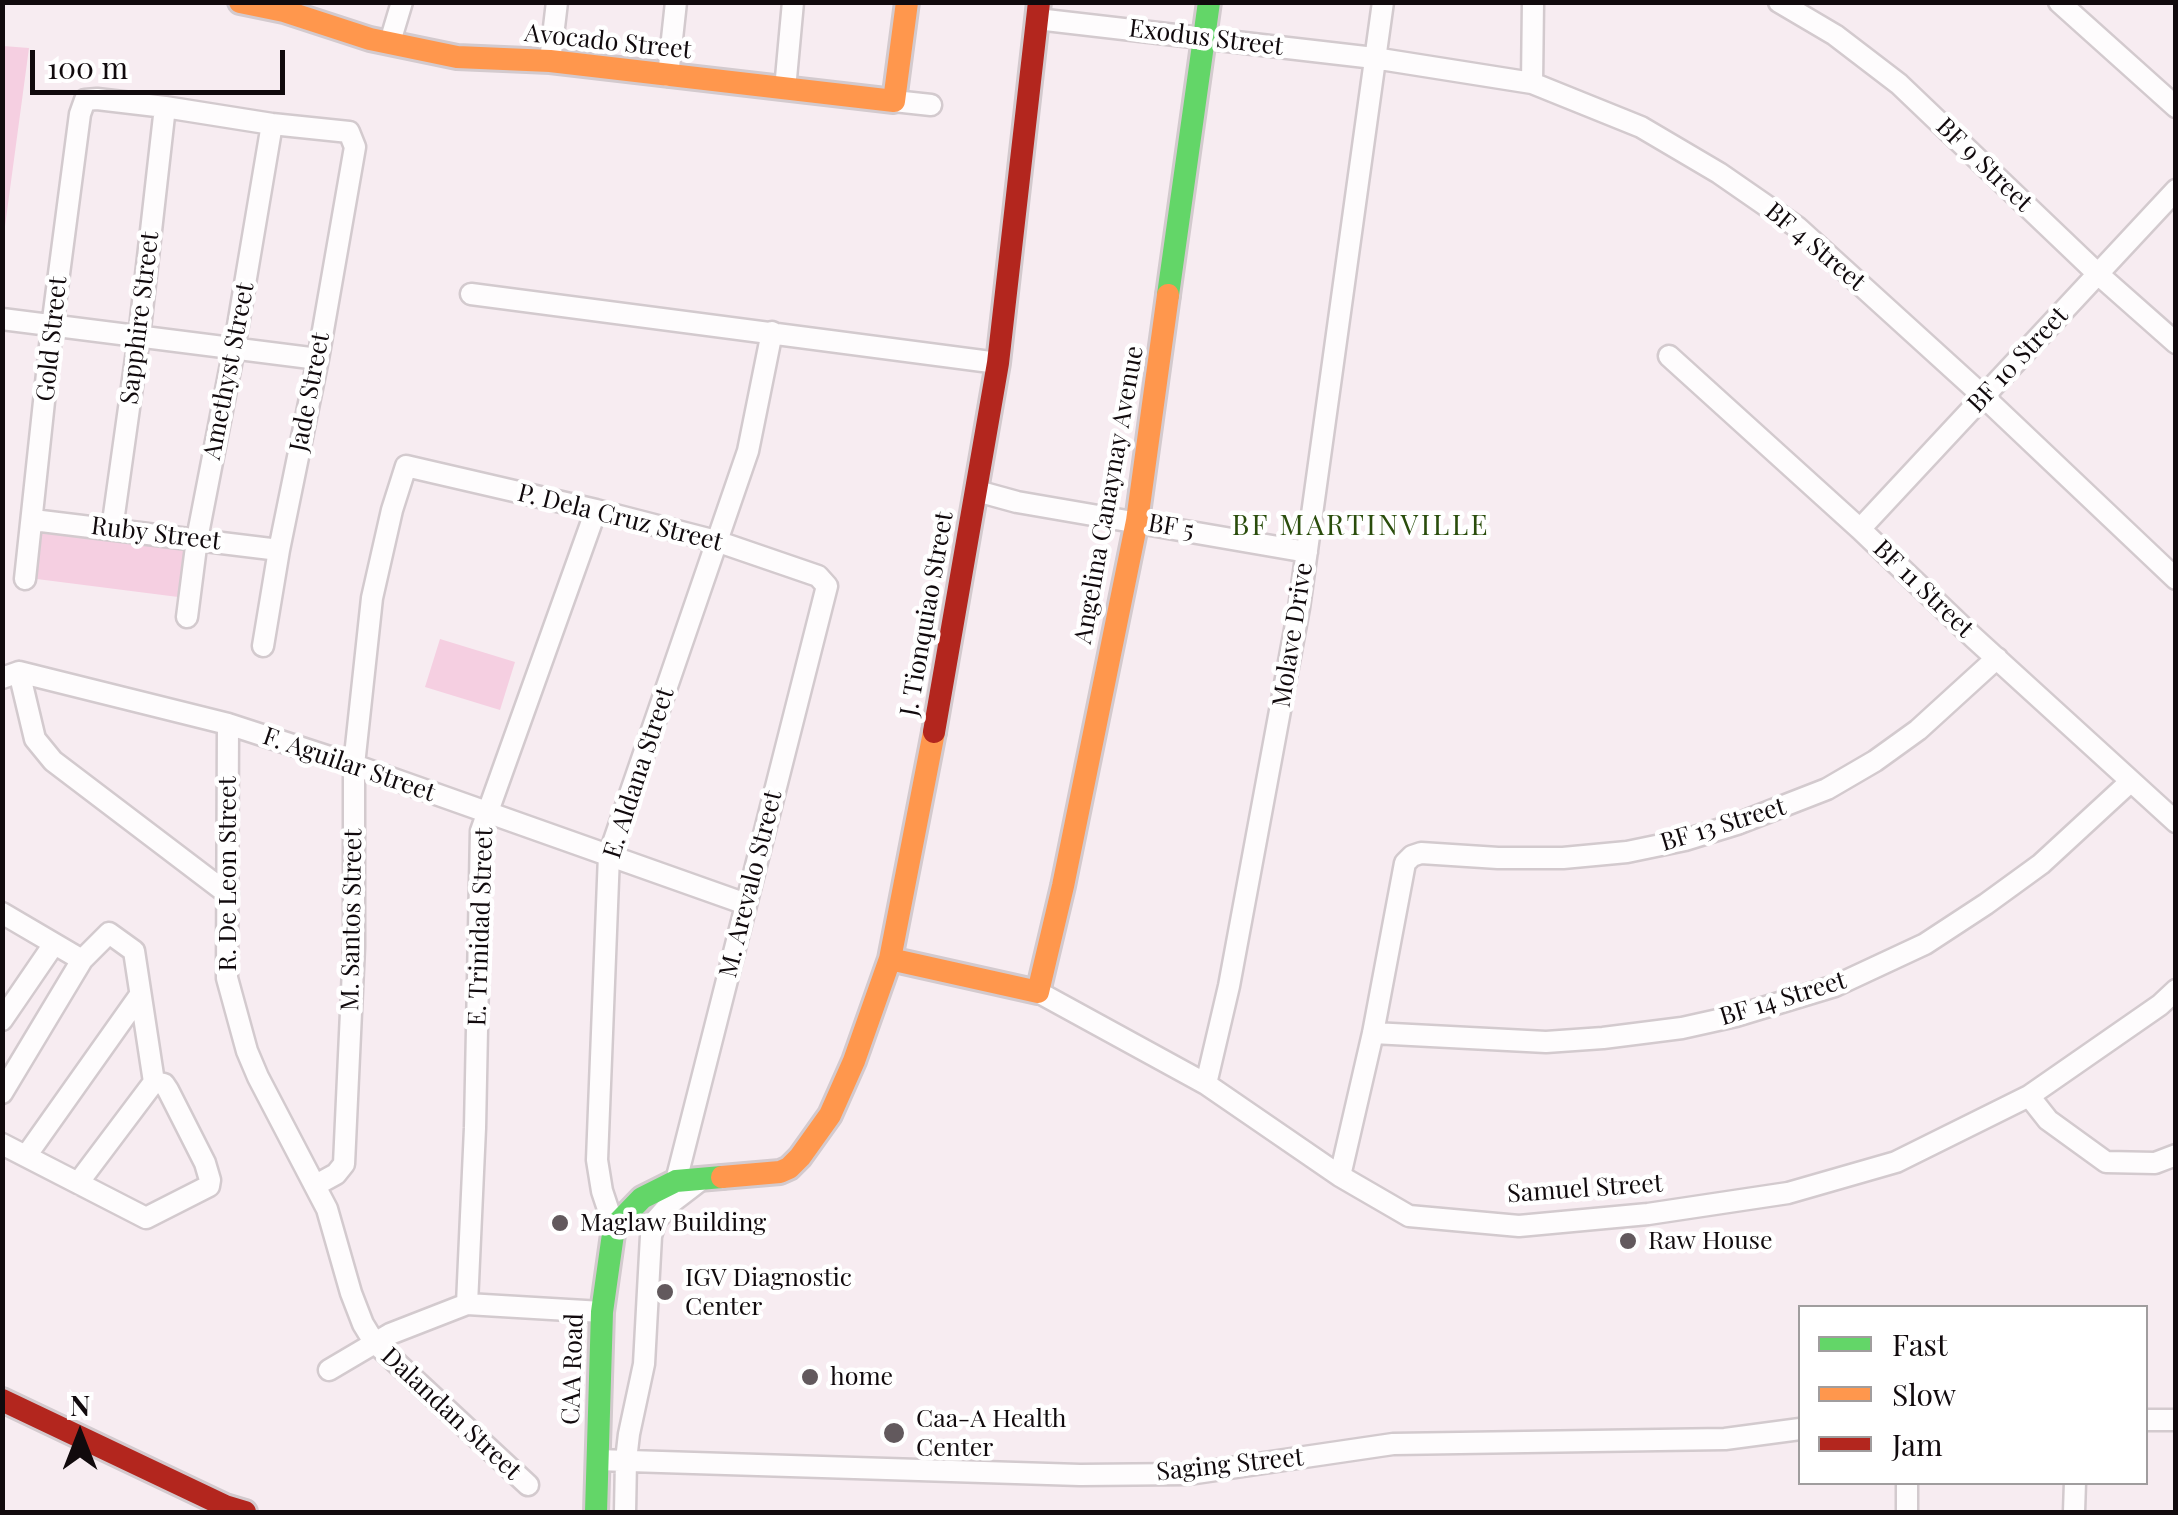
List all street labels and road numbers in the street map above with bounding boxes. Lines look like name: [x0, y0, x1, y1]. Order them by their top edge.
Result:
street label: Exodus Street: [1127, 14, 1285, 62]
street label: Avocado Street: [523, 18, 693, 66]
street label: BF 9 Street: [1930, 112, 2038, 218]
street label: BF 4 Street: [1759, 196, 1871, 298]
street label: Sapphire Street: [115, 230, 165, 406]
street label: Gold Street: [31, 275, 73, 403]
street label: Amethyst Street: [197, 280, 261, 462]
street label: BF 10 Street: [1962, 301, 2074, 419]
street label: Jade Street: [284, 330, 336, 454]
street label: Angelina Canaynay Avenue: [1068, 344, 1150, 646]
street label: P. Dela Cruz Street: [514, 478, 726, 558]
street label: BF 5: [1146, 508, 1196, 546]
street label: J. Tionquiao Street: [894, 509, 960, 719]
street label: Ruby Street: [89, 511, 223, 557]
street label: BF 11 Street: [1867, 534, 1979, 644]
street label: Molave Drive: [1267, 560, 1319, 710]
street label: E. Aldana Street: [597, 684, 681, 862]
street label: F. Aguilar Street: [259, 722, 439, 808]
street label: R. De Leon Street: [213, 777, 243, 971]
street label: M. Arevalo Street: [713, 787, 789, 981]
street label: BF 13 Street: [1657, 792, 1789, 858]
street label: E. Trinidad Street: [463, 827, 499, 1027]
street label: M. Santos Street: [335, 829, 369, 1011]
street label: BF 14 Street: [1716, 966, 1850, 1032]
street label: Samuel Street: [1506, 1169, 1664, 1209]
street label: CAA Road: [556, 1313, 590, 1425]
street label: Dalandan Street: [375, 1342, 527, 1486]
street label: Saging Street: [1155, 1442, 1305, 1488]

